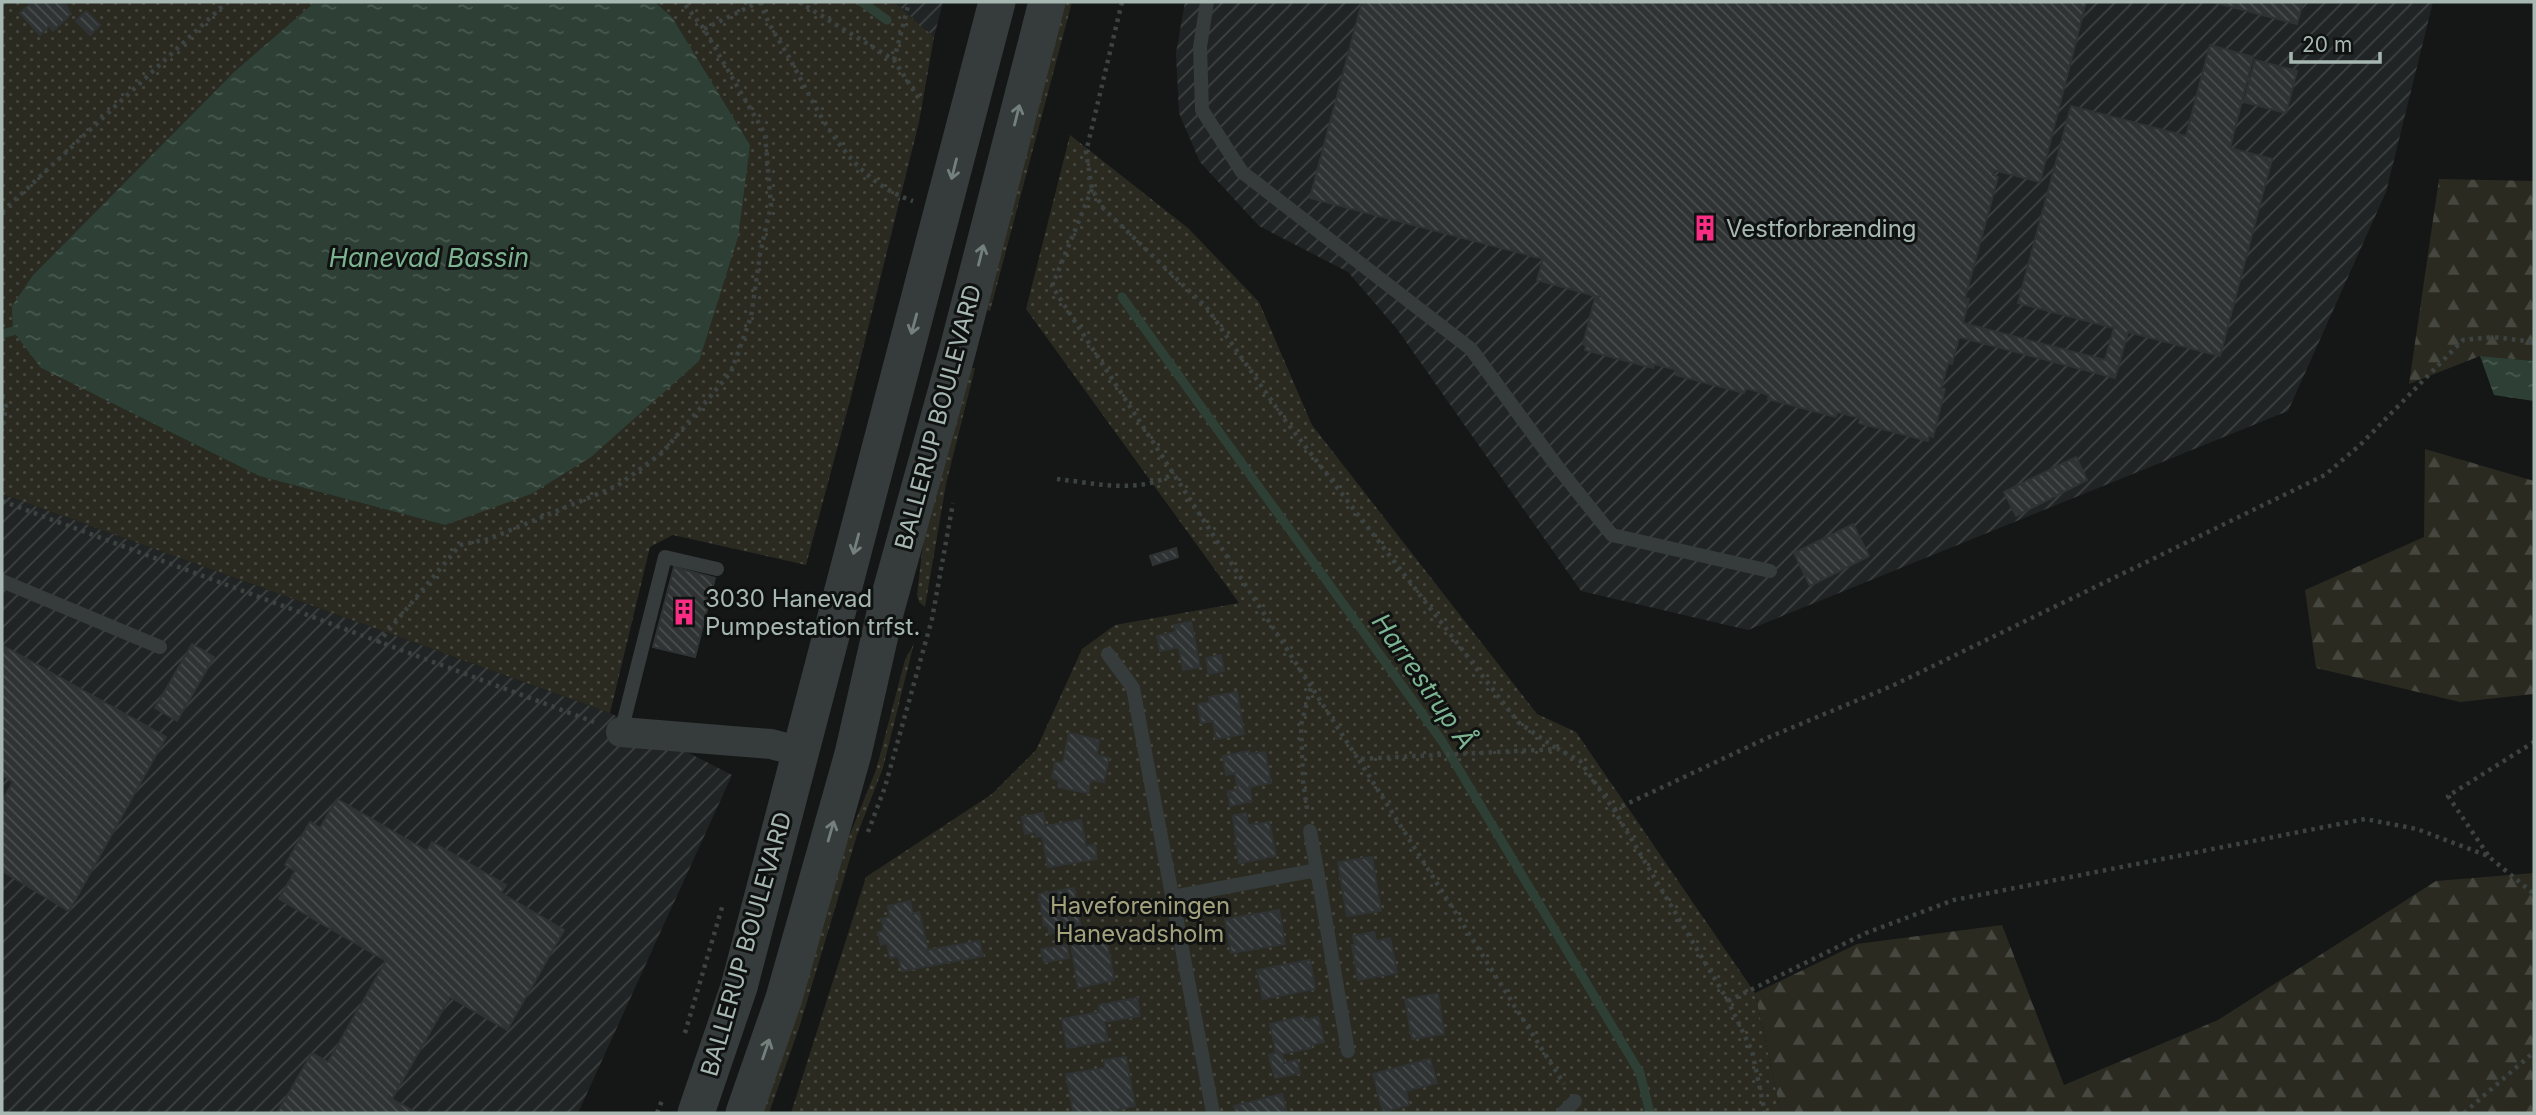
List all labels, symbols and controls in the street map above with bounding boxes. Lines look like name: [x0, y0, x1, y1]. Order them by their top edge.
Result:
scale bar: [2291, 21, 2380, 65]
text: 20 m: [2302, 32, 2352, 57]
one-way arrow: [1012, 104, 1025, 126]
one-way arrow: [947, 157, 960, 179]
building icon: Vestforbrænding: [1690, 213, 1720, 243]
place label: Vestforbrænding: [1726, 214, 1917, 243]
water label: Hanevad Bassin: [329, 242, 529, 273]
one-way arrow: [975, 244, 988, 267]
street label: BALLERUP BOULEVARD: [889, 281, 987, 553]
one-way arrow: [906, 313, 919, 335]
one-way arrow: [848, 533, 861, 555]
place label: 3030 Hanevad Pumpestation trfst.: [705, 584, 920, 641]
building icon: 3030 Hanevad Pumpestation trfst.: [669, 597, 699, 627]
water label: Harrestrup Å: [1366, 607, 1483, 755]
street label: BALLERUP BOULEVARD: [694, 809, 798, 1079]
one-way arrow: [825, 820, 838, 843]
park label: Haveforeningen Hanevadsholm: [1050, 891, 1230, 948]
one-way arrow: [761, 1038, 773, 1060]

